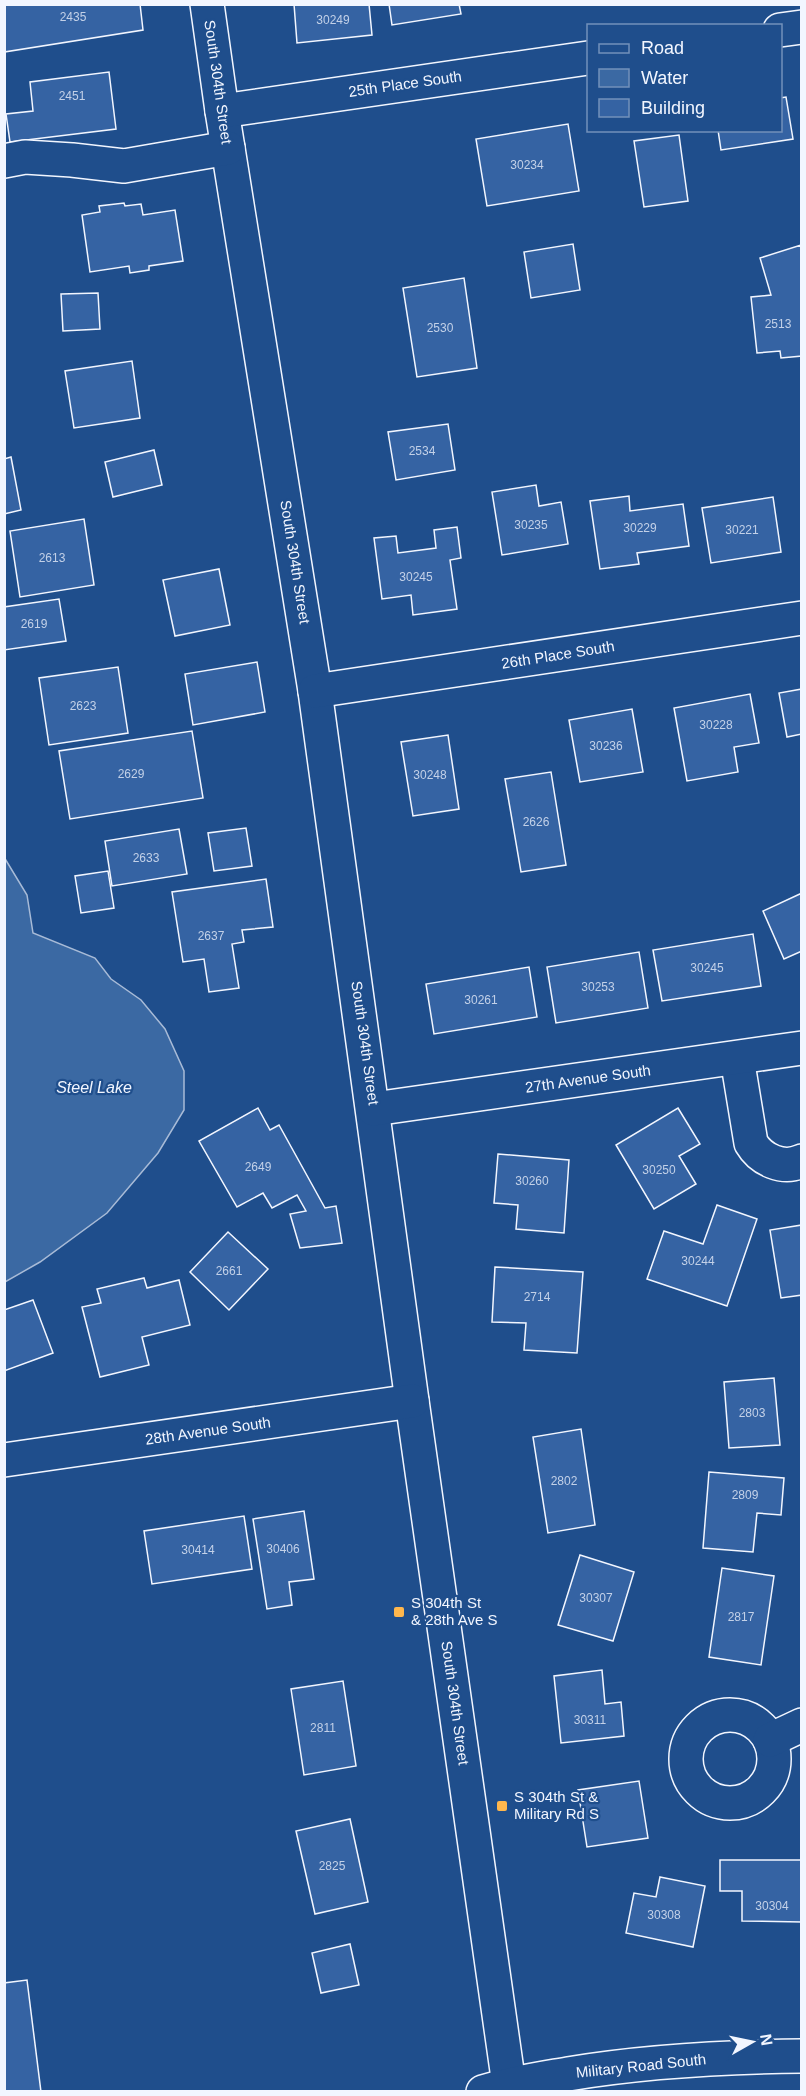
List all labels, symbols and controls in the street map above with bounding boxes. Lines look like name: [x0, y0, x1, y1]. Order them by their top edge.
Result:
house number: 2435: [60, 10, 87, 24]
house number: 30249: [316, 13, 350, 27]
street label: South 304th Street: [201, 19, 236, 146]
legend: [587, 24, 782, 132]
text: Road: [641, 38, 684, 58]
street label: 25th Place South: [347, 67, 463, 100]
text: Water: [641, 68, 688, 88]
house number: 2451: [59, 89, 86, 103]
text: Building: [641, 98, 705, 118]
house number: 30234: [510, 158, 544, 172]
house number: 2513: [765, 317, 792, 331]
house number: 2530: [427, 321, 454, 335]
house number: 2534: [409, 444, 436, 458]
street label: South 304th Street: [277, 499, 314, 626]
house number: 30235: [514, 518, 548, 532]
house number: 30229: [623, 521, 657, 535]
house number: 30221: [725, 523, 759, 537]
house number: 2613: [39, 551, 66, 565]
house number: 30245: [399, 570, 433, 584]
house number: 2619: [21, 617, 48, 631]
street label: 26th Place South: [500, 637, 616, 672]
house number: 2623: [70, 699, 97, 713]
house number: 30228: [699, 718, 733, 732]
house number: 30236: [589, 739, 623, 753]
house number: 2629: [118, 767, 145, 781]
house number: 30248: [413, 768, 447, 782]
house number: 2626: [523, 815, 550, 829]
house number: 2633: [133, 851, 160, 865]
house number: 2637: [198, 929, 225, 943]
house number: 30245: [690, 961, 724, 975]
street label: South 304th Street: [348, 980, 383, 1107]
house number: 30253: [581, 980, 615, 994]
house number: 30261: [464, 993, 498, 1007]
street label: 27th Avenue South: [524, 1061, 652, 1096]
water label: Steel Lake: [56, 1079, 132, 1096]
house number: 2649: [245, 1160, 272, 1174]
house number: 30250: [642, 1163, 676, 1177]
house number: 30260: [515, 1174, 549, 1188]
house number: 30244: [681, 1254, 715, 1268]
house number: 2661: [216, 1264, 243, 1278]
house number: 2714: [524, 1290, 551, 1304]
house number: 2803: [739, 1406, 766, 1420]
street label: 28th Avenue South: [144, 1413, 272, 1448]
house number: 2802: [551, 1474, 578, 1488]
house number: 2809: [732, 1488, 759, 1502]
house number: 30406: [266, 1542, 300, 1556]
house number: 30414: [181, 1543, 215, 1557]
house number: 30307: [579, 1591, 613, 1605]
place label: S 304th St & 28th Ave S: [411, 1594, 497, 1628]
marker: S 304th St & 28th Ave S: [392, 1605, 406, 1619]
house number: 2817: [728, 1610, 755, 1624]
street label: South 304th Street: [438, 1640, 473, 1767]
house number: 30311: [574, 1713, 607, 1727]
house number: 2811: [310, 1721, 336, 1735]
place label: S 304th St & Military Rd S: [514, 1788, 599, 1822]
marker: S 304th St & Military Rd S: [495, 1799, 509, 1813]
house number: 2825: [319, 1859, 346, 1873]
house number: 30304: [755, 1899, 789, 1913]
house number: 30308: [647, 1908, 681, 1922]
north arrow: [722, 2012, 782, 2072]
text: N: [757, 2033, 776, 2047]
street label: Military Road South: [575, 2050, 707, 2081]

